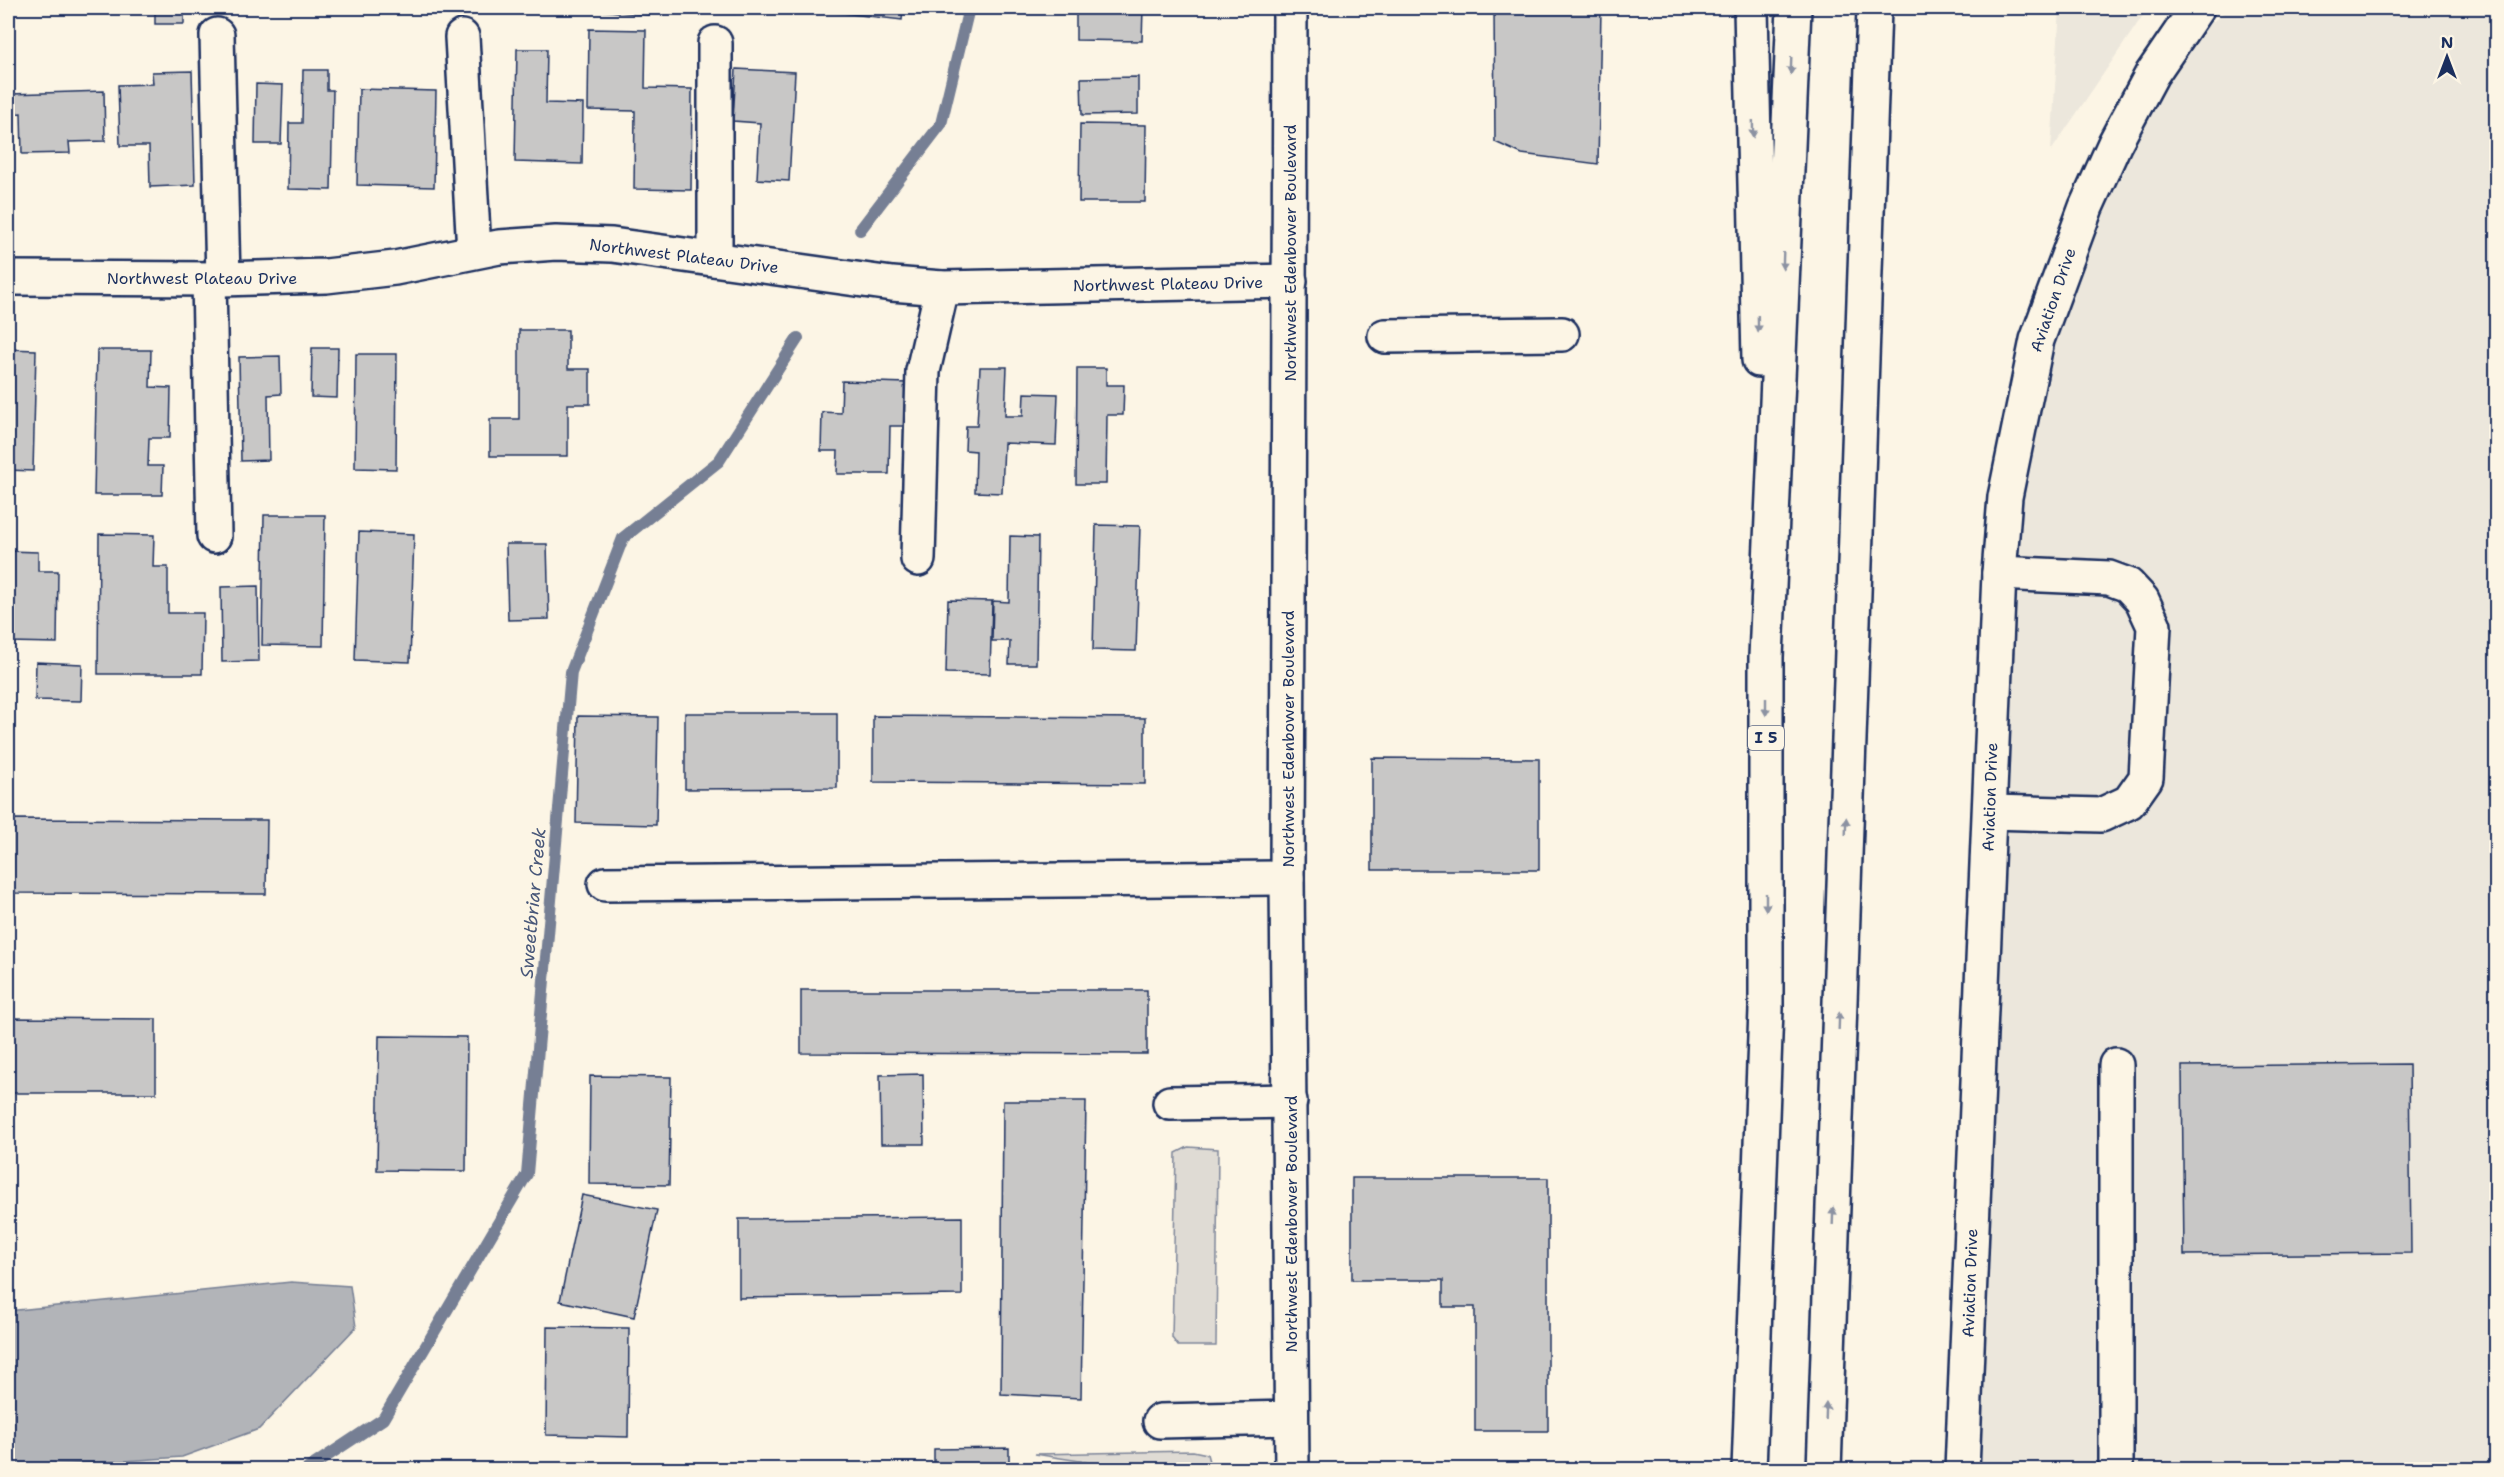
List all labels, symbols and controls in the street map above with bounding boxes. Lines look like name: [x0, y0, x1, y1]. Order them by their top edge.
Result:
north arrow: [2417, 27, 2477, 87]
text: N: [2441, 32, 2453, 53]
one-way arrow: [1787, 56, 1796, 75]
one-way arrow: [1748, 119, 1757, 138]
street label: Northwest Edenbower Boulevard: [1280, 124, 1301, 382]
street label: Northwest Plateau Drive: [588, 234, 780, 278]
street label: Aviation Drive: [2025, 245, 2081, 355]
one-way arrow: [1778, 251, 1788, 270]
street label: Northwest Plateau Drive: [107, 268, 297, 289]
street label: Northwest Plateau Drive: [1073, 272, 1263, 296]
one-way arrow: [1753, 314, 1763, 333]
street label: Northwest Edenbower Boulevard: [1278, 610, 1299, 868]
one-way arrow: [1761, 698, 1771, 717]
road number: I 5: [1748, 726, 1784, 750]
street label: Aviation Drive: [1978, 742, 2002, 852]
one-way arrow: [1842, 817, 1851, 836]
water label: Sweetbriar Creek: [514, 826, 552, 979]
one-way arrow: [1761, 893, 1771, 912]
one-way arrow: [1835, 1012, 1844, 1031]
street label: Northwest Edenbower Boulevard: [1281, 1095, 1302, 1353]
one-way arrow: [1828, 1207, 1837, 1226]
street label: Aviation Drive: [1958, 1228, 1982, 1338]
one-way arrow: [1821, 1402, 1831, 1421]

